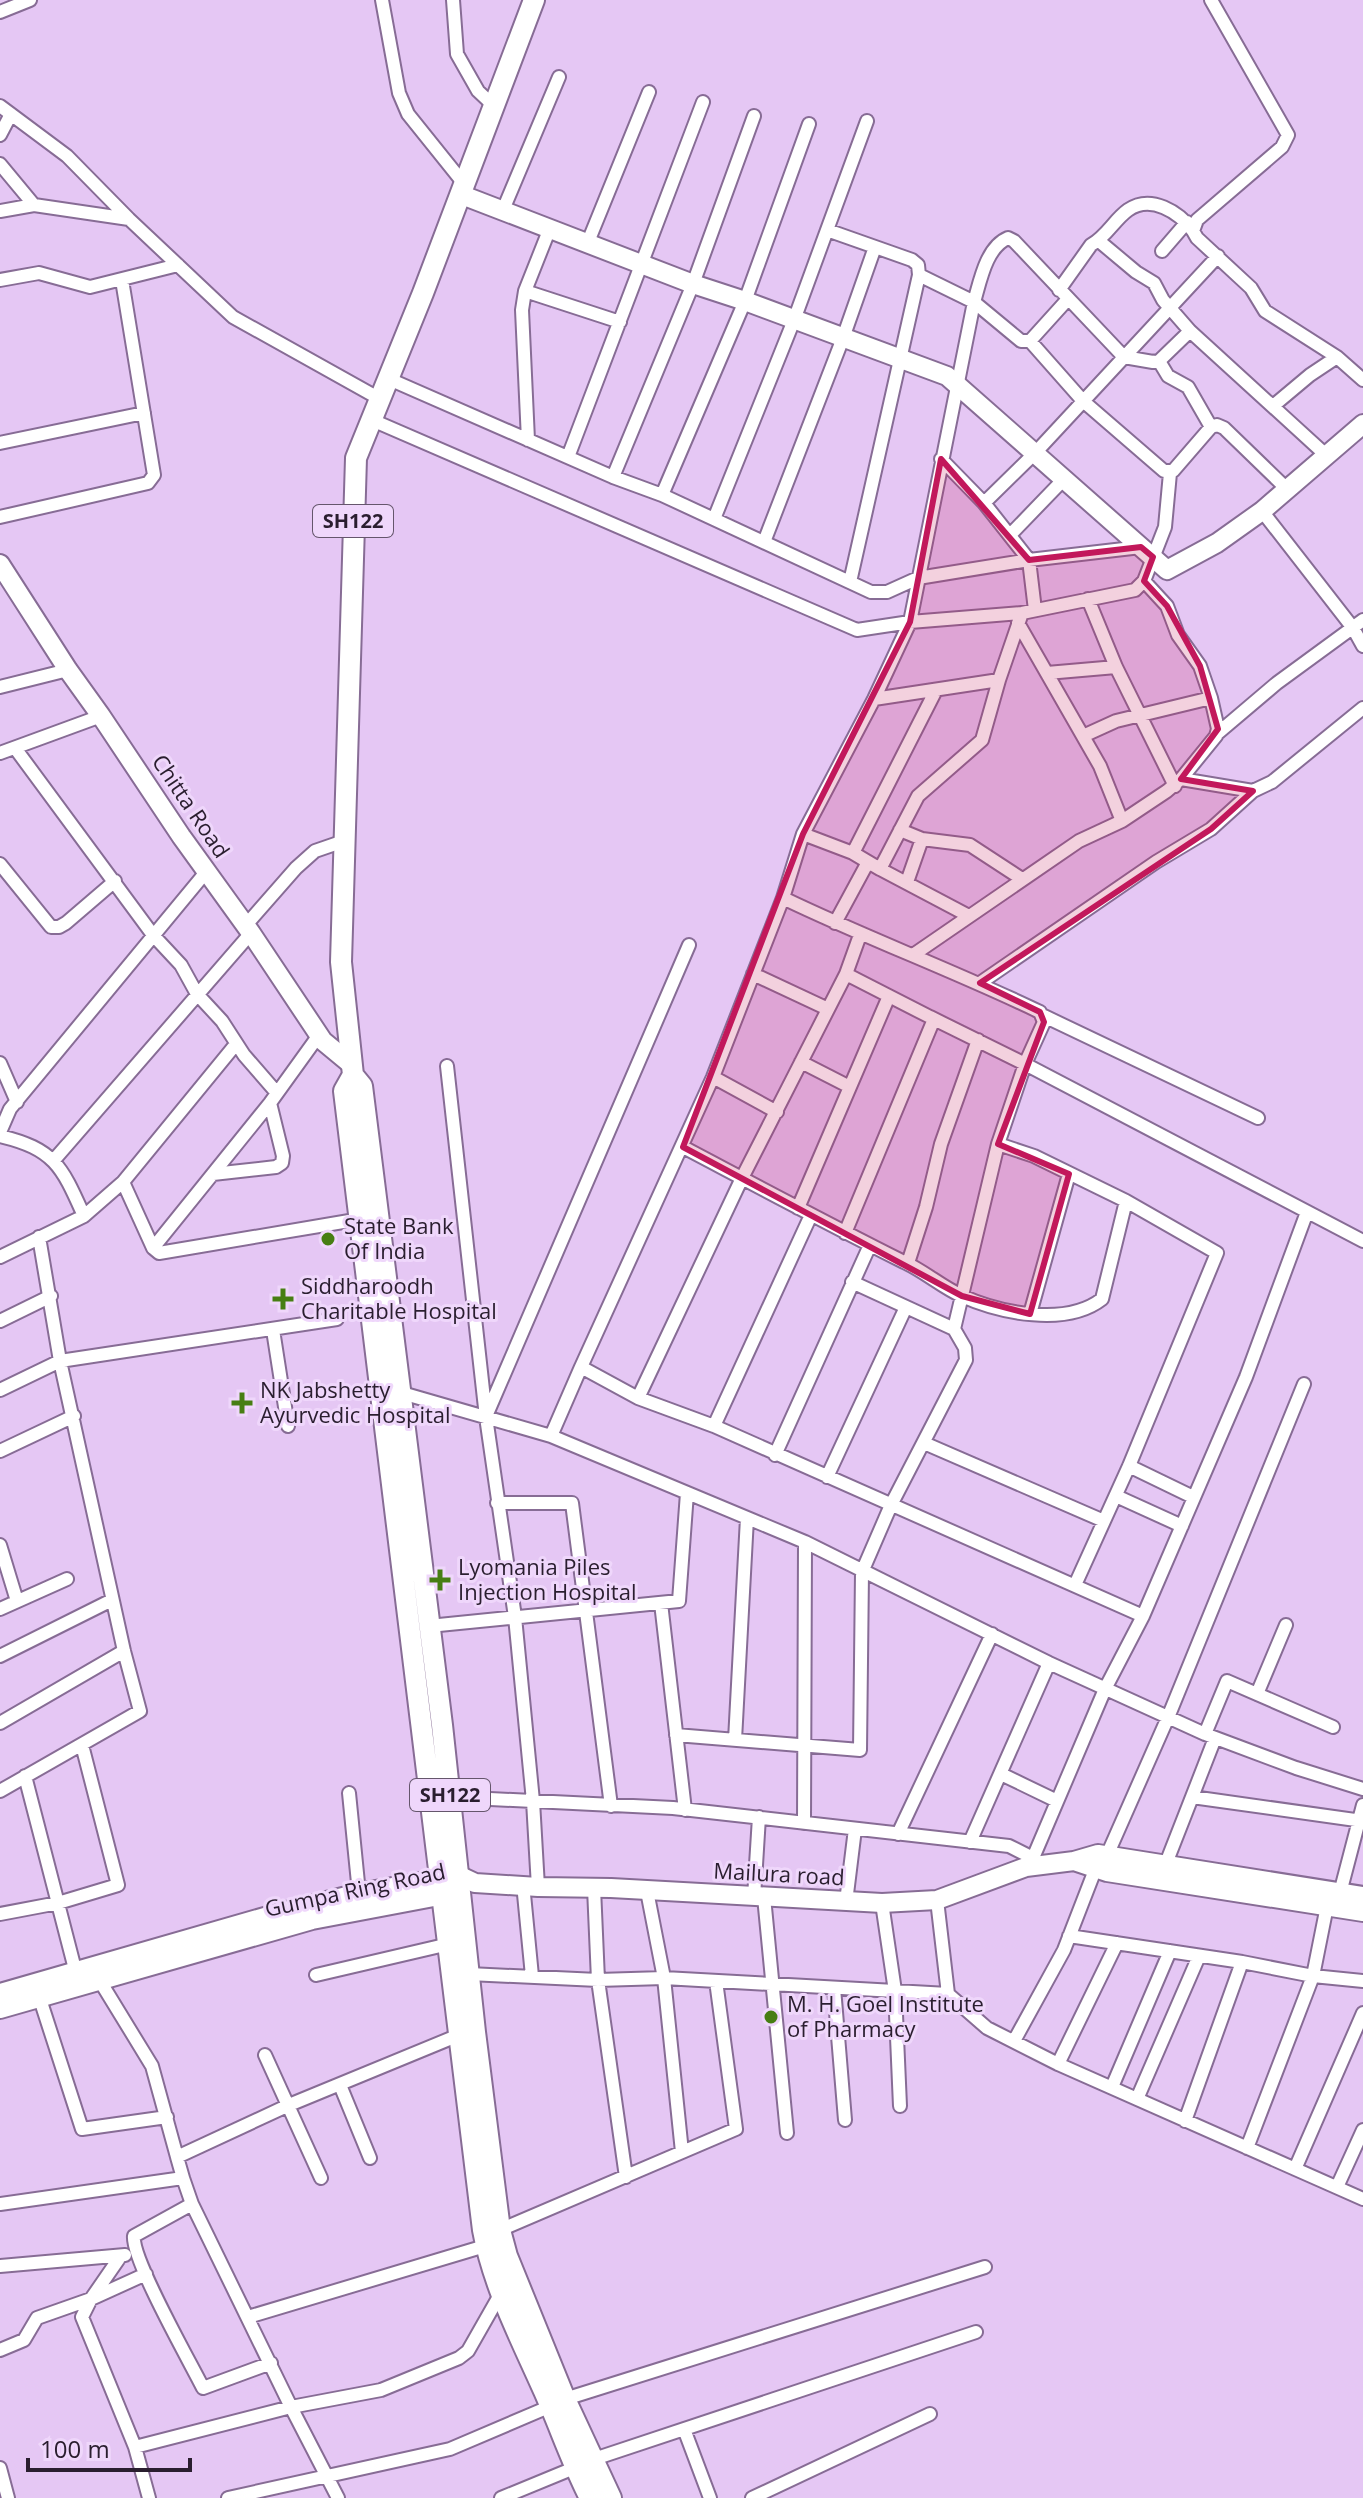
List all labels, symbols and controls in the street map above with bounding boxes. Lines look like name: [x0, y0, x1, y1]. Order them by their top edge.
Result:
road number: SH122: [313, 505, 393, 537]
street label: Chitta Road: [146, 748, 238, 863]
place label: State Bank Of India: [344, 1210, 454, 1265]
marker: State Bank Of India: [319, 1230, 337, 1248]
place label: Siddharoodh Charitable Hospital: [301, 1270, 497, 1325]
marker: Siddharoodh Charitable Hospital: [272, 1288, 294, 1310]
place label: NK Jabshetty Ayurvedic Hospital: [260, 1374, 451, 1429]
marker: NK Jabshetty Ayurvedic Hospital: [231, 1392, 253, 1414]
place label: Lyomania Piles Injection Hospital: [458, 1551, 637, 1606]
marker: Lyomania Piles Injection Hospital: [429, 1569, 451, 1591]
road number: SH122: [410, 1779, 490, 1811]
street label: Gumpa Ring Road: [262, 1855, 448, 1923]
street label: Mailura road: [713, 1855, 845, 1891]
place label: M. H. Goel Institute of Pharmacy: [787, 1988, 984, 2043]
marker: M. H. Goel Institute of Pharmacy: [762, 2008, 780, 2026]
scale bar: [28, 2422, 190, 2472]
text: 100 m: [40, 2432, 110, 2465]

